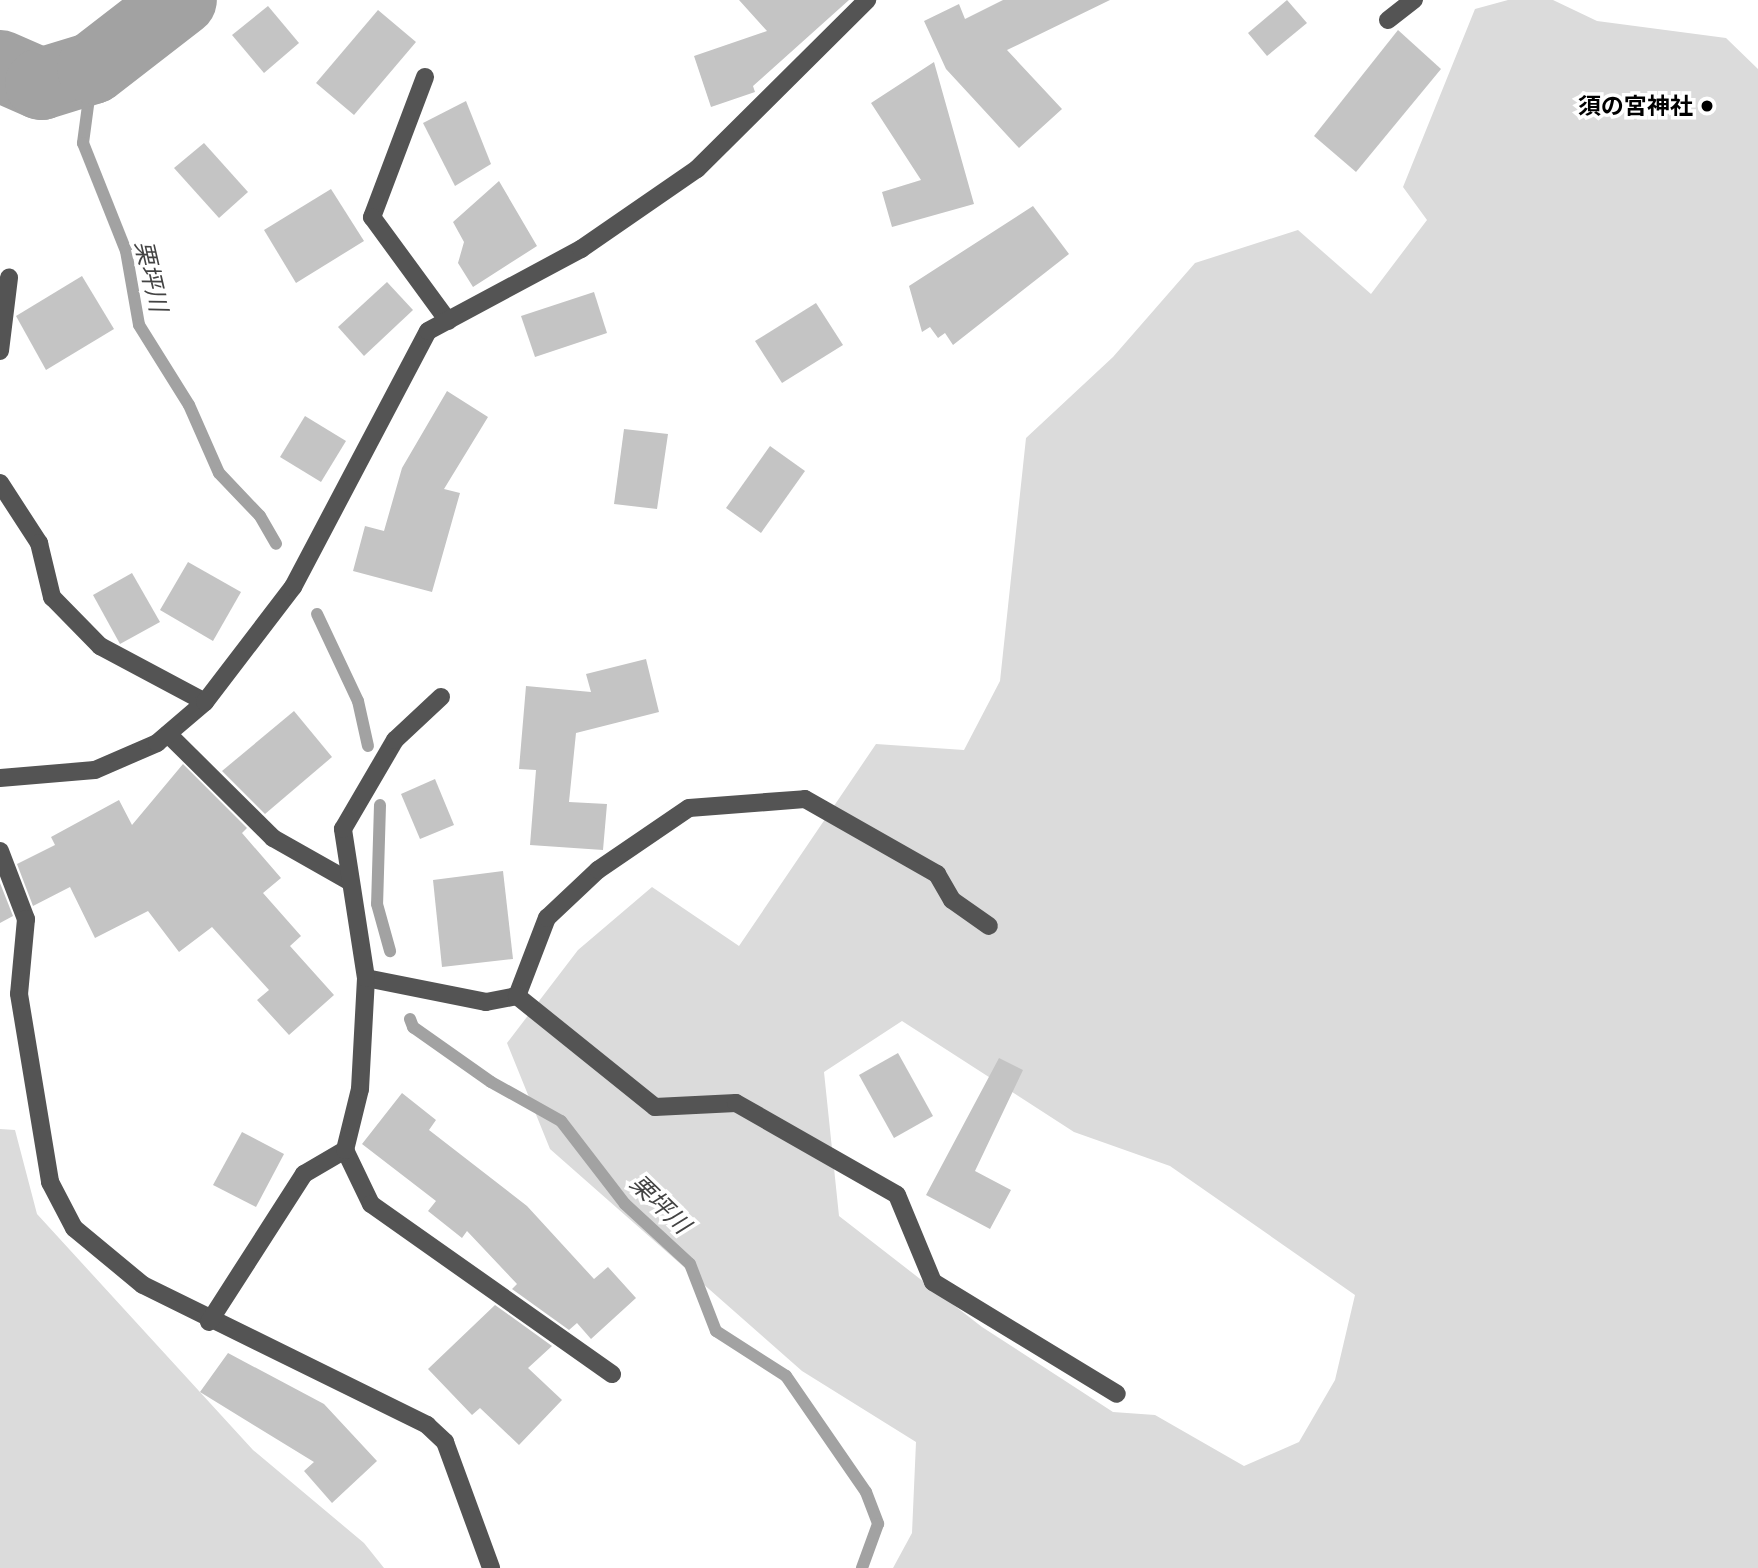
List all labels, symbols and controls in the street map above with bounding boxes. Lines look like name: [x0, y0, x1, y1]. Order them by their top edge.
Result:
place label: 須の宮神社: [1578, 92, 1693, 120]
marker: 須の宮神社: [1699, 98, 1715, 114]
water label: 栗坪川: [129, 238, 173, 314]
water label: 栗坪川: [624, 1169, 696, 1239]

